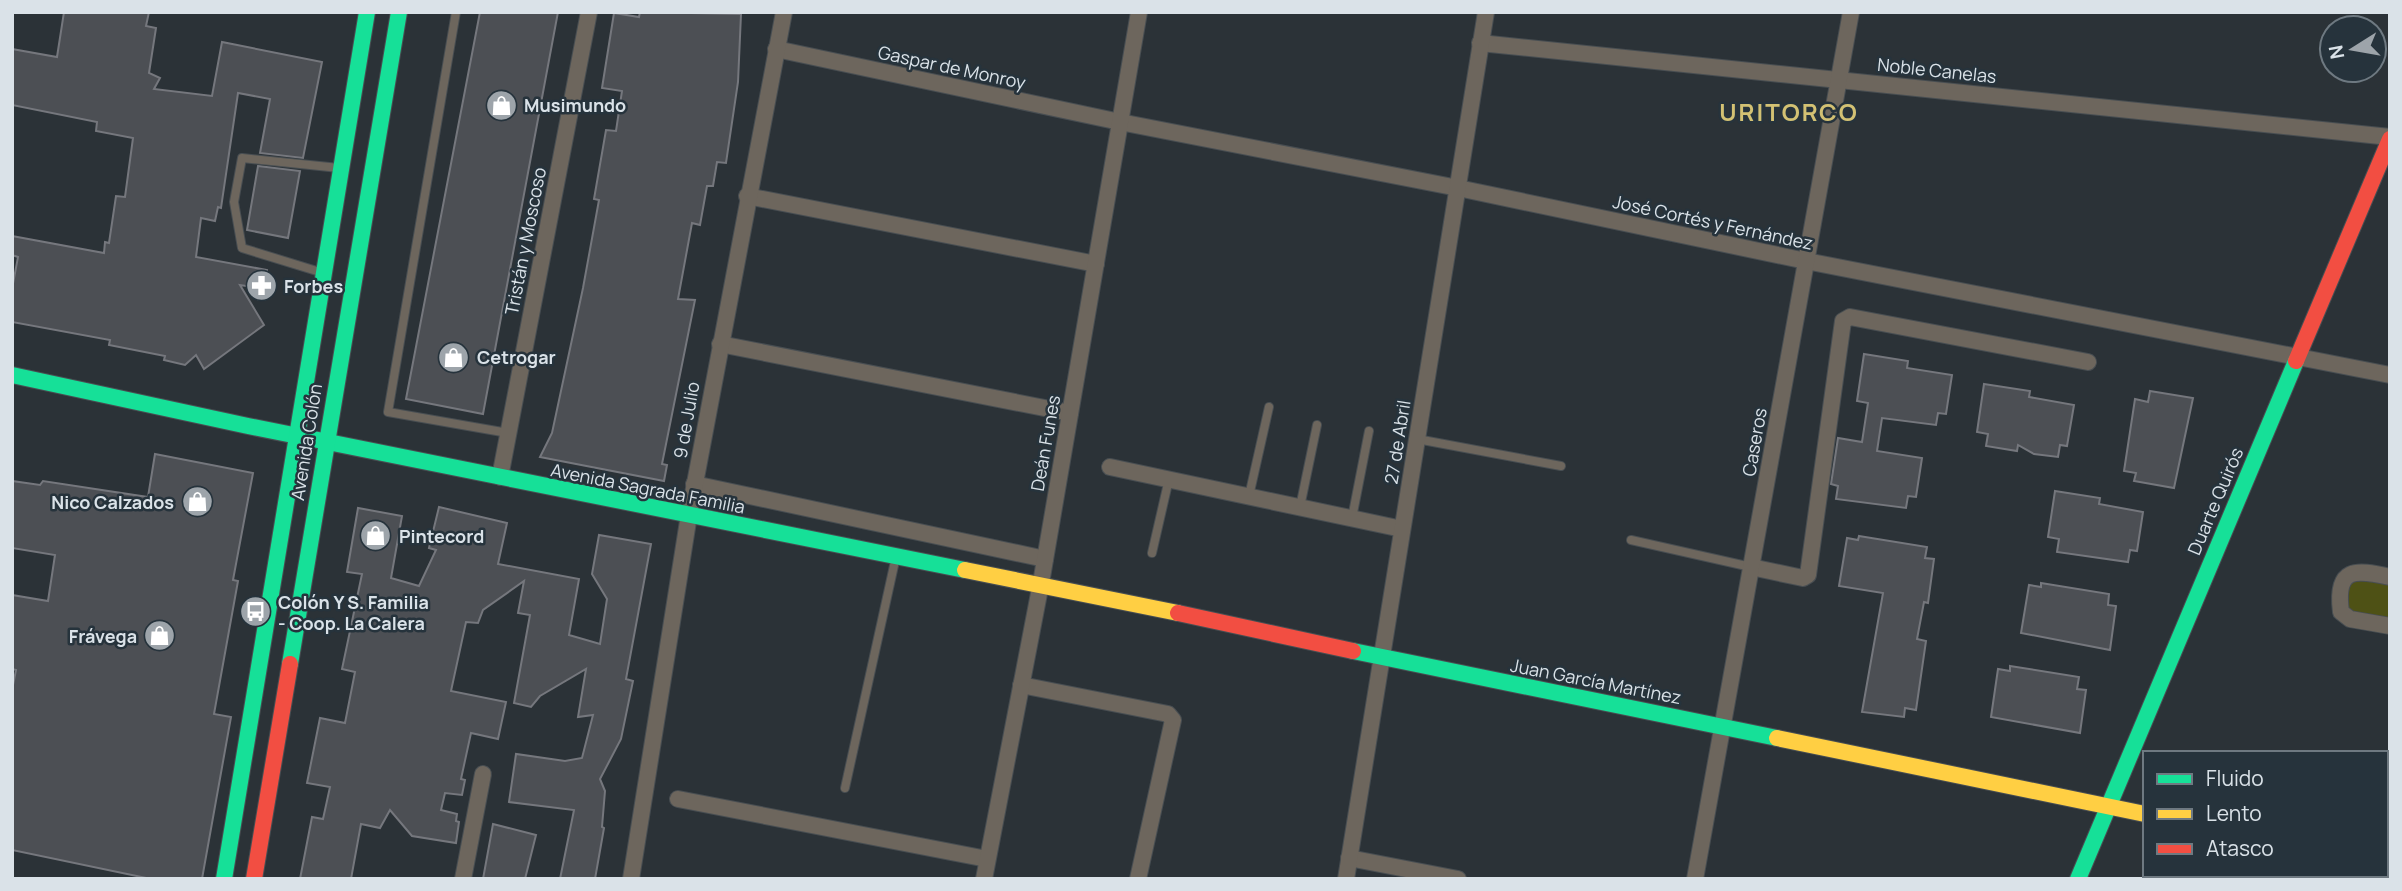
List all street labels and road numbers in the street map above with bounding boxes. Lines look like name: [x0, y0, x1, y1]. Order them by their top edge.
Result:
street label: Gaspar de Monroy: [876, 40, 1028, 94]
street label: Noble Canelas: [1876, 52, 1998, 88]
street label: Tristán y Moscoso: [499, 165, 551, 317]
street label: José Cortés y Fernández: [1611, 189, 1815, 255]
street label: 9 de Julio: [667, 380, 705, 460]
street label: Avenida Colón: [285, 382, 327, 502]
street label: Deán Funes: [1025, 393, 1065, 493]
street label: 27 de Abril: [1379, 398, 1415, 486]
street label: Caseros: [1736, 406, 1772, 478]
street label: Duarte Quirós: [2182, 444, 2248, 558]
street label: Avenida Sagrada Familia: [549, 457, 747, 519]
street label: Juan García Martínez: [1509, 653, 1683, 709]

